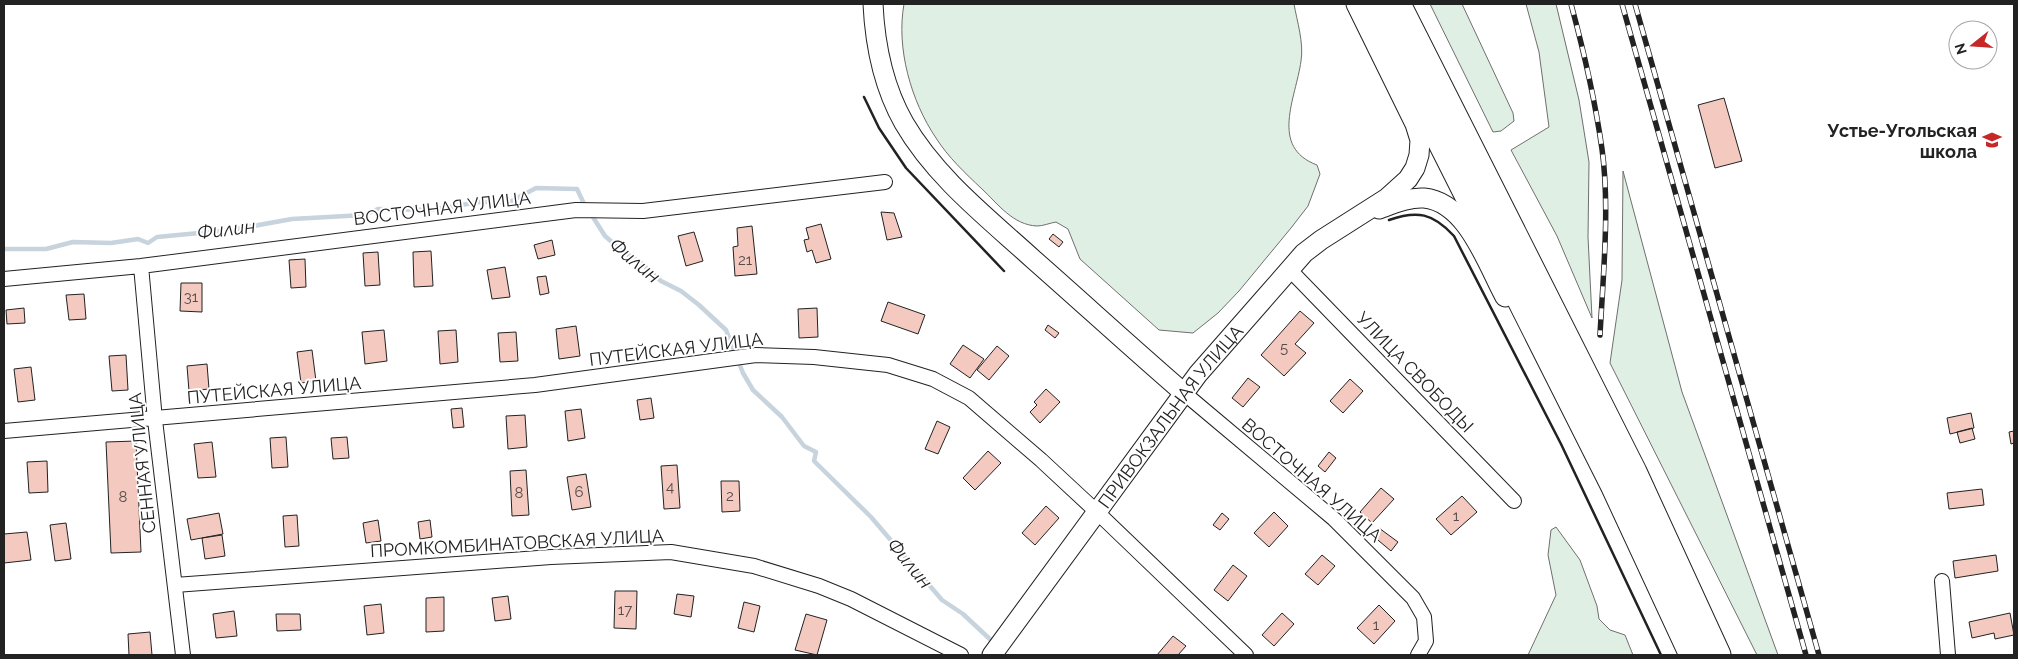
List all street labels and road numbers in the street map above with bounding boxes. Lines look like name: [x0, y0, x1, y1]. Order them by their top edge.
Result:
street label: ВОСТОЧНАЯ УЛИЦА: [352, 187, 532, 229]
street label: УЛИЦА СВОБОДЫ: [1352, 307, 1478, 437]
street label: ПРИВОКЗАЛЬНАЯ УЛИЦА: [1093, 320, 1247, 512]
street label: ПУТЕЙСКАЯ УЛИЦА: [588, 328, 764, 370]
street label: ПУТЕЙСКАЯ УЛИЦА: [186, 372, 362, 408]
street label: СЕННАЯ УЛИЦА: [124, 392, 160, 534]
street label: ВОСТОЧНАЯ УЛИЦА: [1238, 414, 1386, 546]
street label: ПРОМКОМБИНАТОВСКАЯ УЛИЦА: [370, 525, 664, 561]

